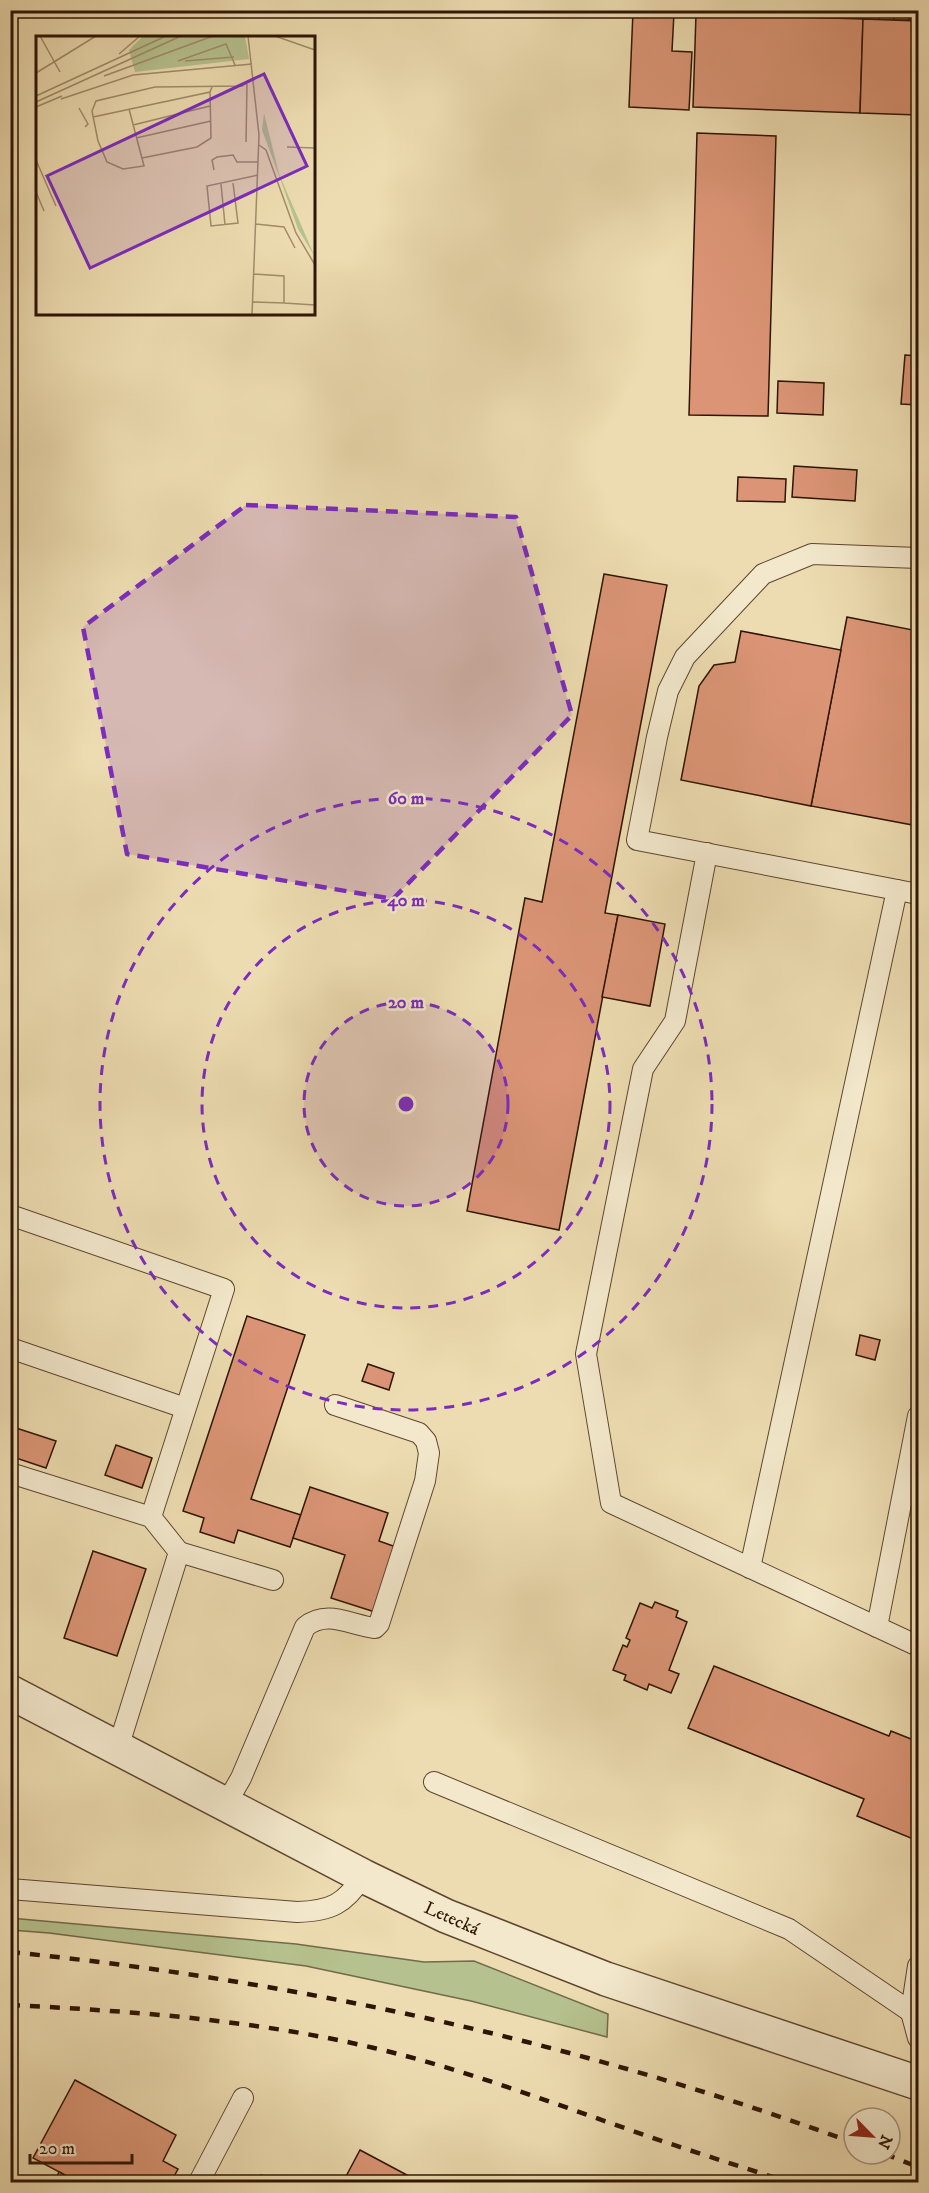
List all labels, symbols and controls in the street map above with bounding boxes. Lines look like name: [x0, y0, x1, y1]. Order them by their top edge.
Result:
inset map: [36, 36, 315, 315]
text: 60 m: [388, 788, 425, 810]
text: 40 m: [386, 890, 425, 912]
text: 20 m: [388, 992, 424, 1014]
centre of rings: [396, 1094, 416, 1114]
street label: Letecká: [421, 1897, 483, 1941]
north arrow: [842, 2106, 902, 2166]
scale bar: [30, 2127, 132, 2165]
text: N: [873, 2132, 897, 2152]
text: 20 m: [39, 2138, 75, 2160]

